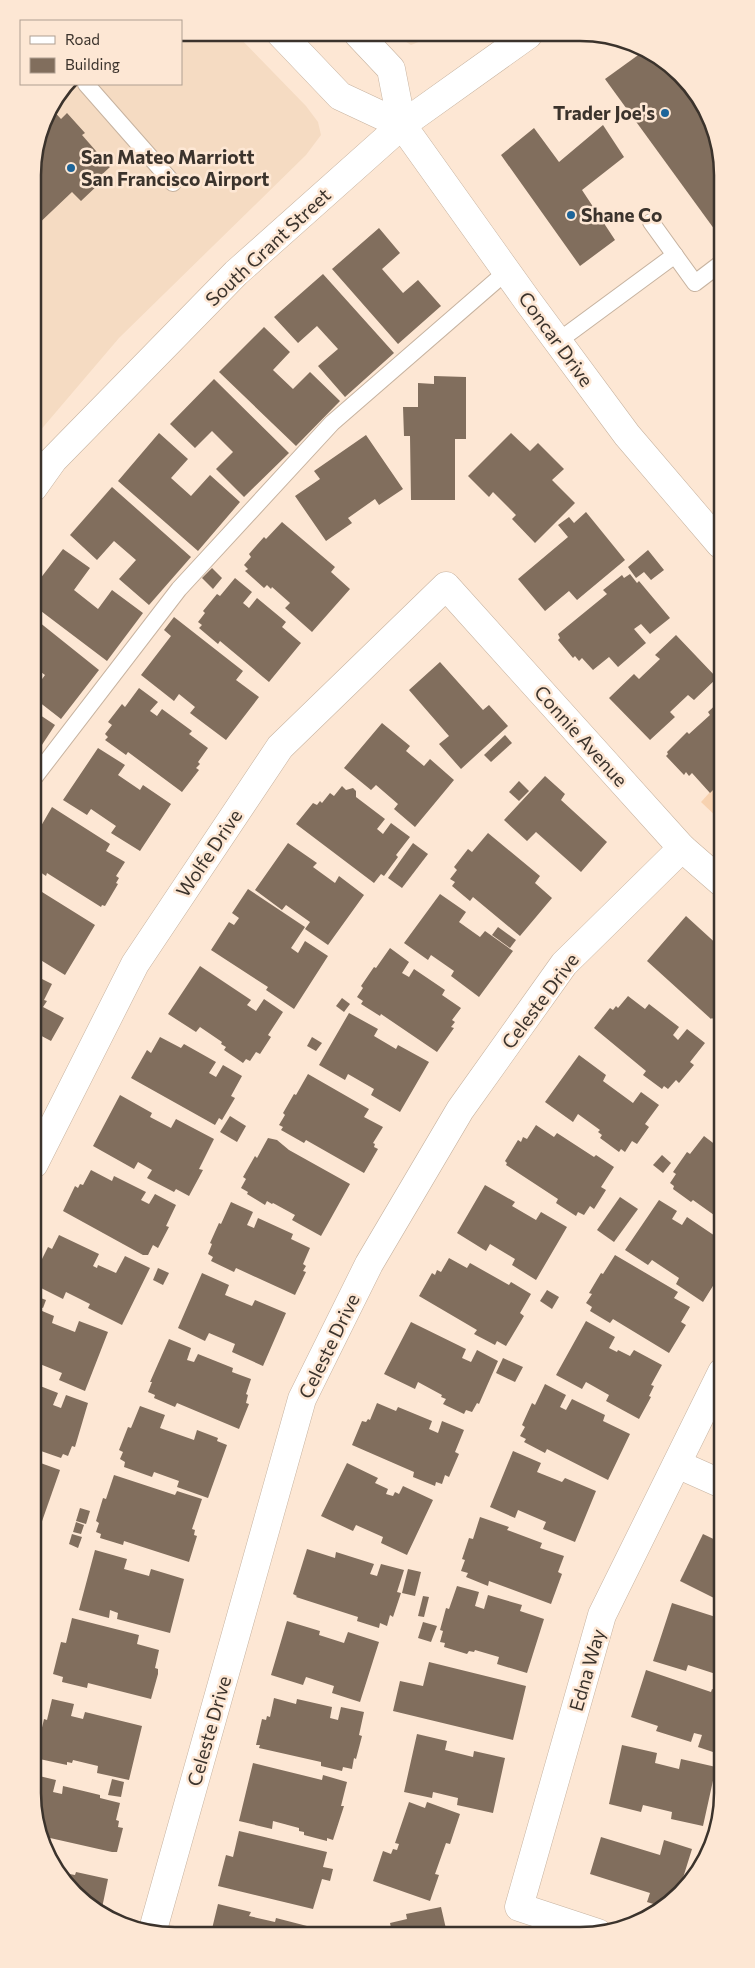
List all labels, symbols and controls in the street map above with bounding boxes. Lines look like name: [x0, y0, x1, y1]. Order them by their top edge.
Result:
legend: [20, 20, 182, 85]
text: Road: [65, 30, 100, 48]
text: Building: [65, 55, 120, 73]
place label: Trader Joe's: [553, 101, 655, 124]
marker: Trader Joe's: [659, 107, 671, 119]
place label: San Mateo Marriott San Francisco Airport: [81, 145, 269, 190]
marker: San Mateo Marriott San Francisco Airport: [65, 162, 77, 174]
street label: South Grant Street: [200, 183, 335, 311]
place label: Shane Co: [581, 203, 662, 226]
marker: Shane Co: [565, 209, 577, 221]
street label: Concar Drive: [514, 287, 599, 391]
street label: Connie Avenue: [530, 680, 633, 791]
street label: Wolfe Drive: [171, 804, 246, 901]
street label: Celeste Drive: [496, 948, 583, 1053]
street label: Celeste Drive: [293, 1290, 364, 1402]
street label: Edna Way: [564, 1626, 609, 1714]
street label: Celeste Drive: [182, 1673, 235, 1789]

